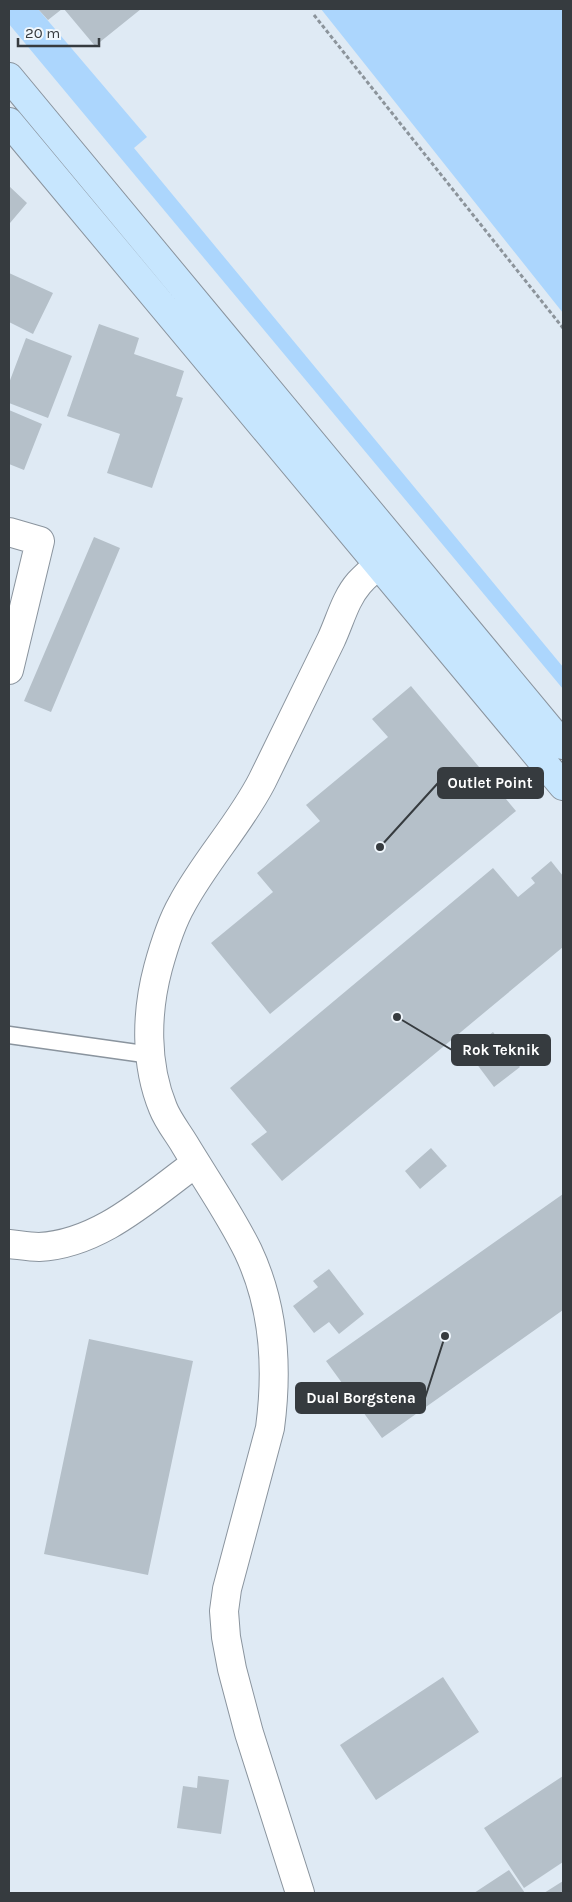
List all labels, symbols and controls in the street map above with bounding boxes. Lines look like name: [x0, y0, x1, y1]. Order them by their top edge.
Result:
scale bar: [18, 15, 99, 47]
text: 20 m: [25, 24, 60, 42]
callout: Outlet Point: [438, 768, 543, 798]
text: Outlet Point: [447, 774, 533, 792]
callout: Rok Teknik: [452, 1035, 550, 1065]
text: Rok Teknik: [462, 1041, 540, 1059]
callout: Dual Borgstena: [296, 1383, 425, 1413]
text: Dual Borgstena: [306, 1389, 416, 1407]

